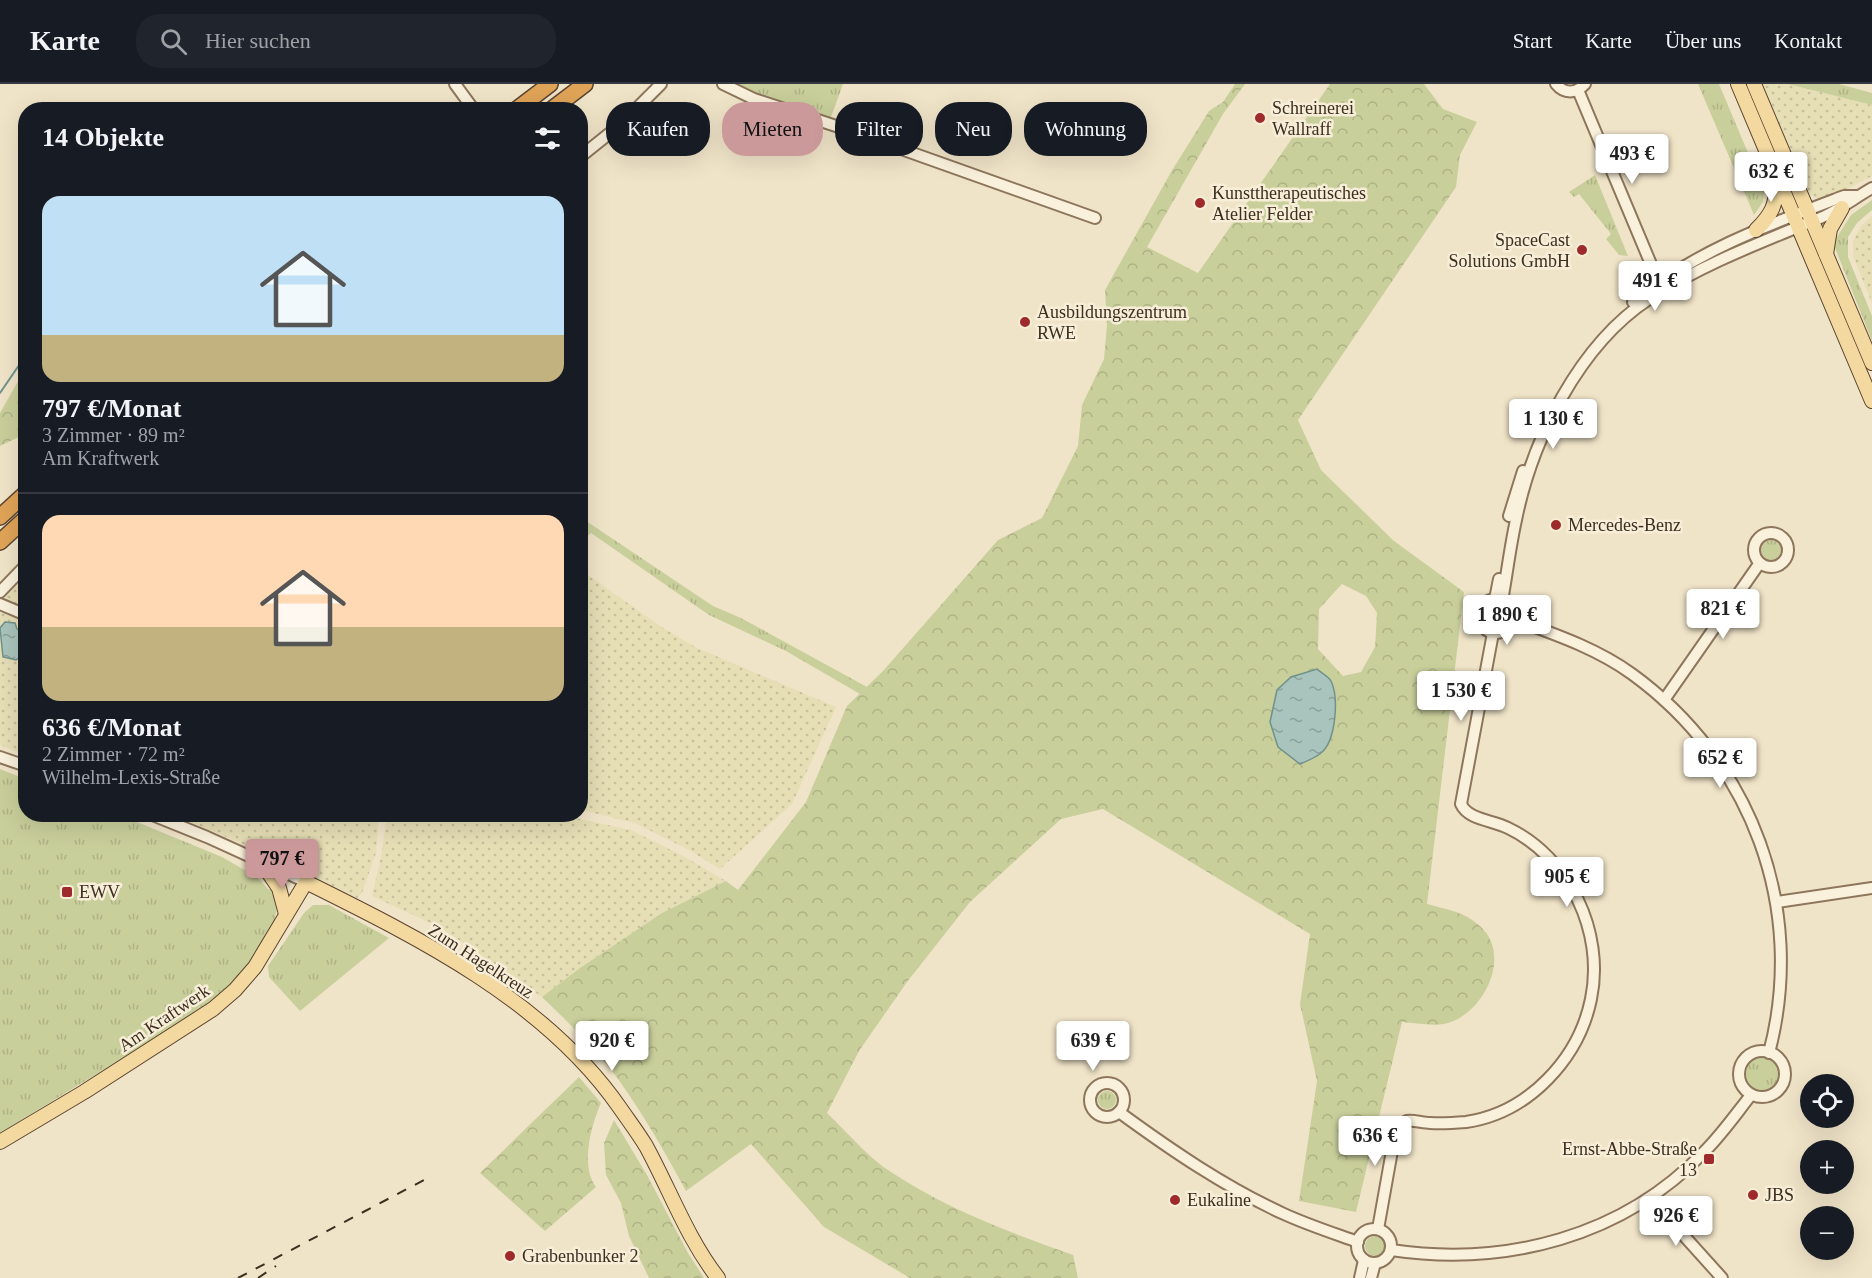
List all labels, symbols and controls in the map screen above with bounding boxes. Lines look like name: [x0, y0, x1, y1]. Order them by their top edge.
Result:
search box: [136, 14, 556, 68]
text: Karte: [30, 25, 100, 56]
icon: search: [157, 25, 190, 58]
text: Hier suchen: [205, 28, 311, 53]
text: Start: [1513, 29, 1552, 53]
text: Karte: [1585, 29, 1632, 53]
text: Über uns: [1665, 29, 1741, 53]
text: Kontakt: [1774, 29, 1842, 53]
place label: Schreinerei Wallraff: [1272, 98, 1354, 139]
chip: Kaufen: [606, 102, 710, 156]
chip: Mieten: [722, 102, 823, 156]
chip: Filter: [835, 102, 923, 156]
chip: Neu: [935, 102, 1012, 156]
chip: Wohnung: [1024, 102, 1147, 156]
marker: Schreinerei Wallraff: [1253, 111, 1267, 125]
icon: filters: [531, 122, 564, 155]
text: 14 Objekte: [42, 123, 164, 152]
pin: 493 €: [1590, 134, 1674, 185]
text: 493 €: [1610, 142, 1655, 164]
pin: 632 €: [1729, 152, 1813, 203]
text: 632 €: [1749, 160, 1794, 182]
place label: Kunsttherapeutisches Atelier Felder: [1212, 183, 1366, 224]
marker: Kunsttherapeutisches Atelier Felder: [1193, 196, 1207, 210]
place label: SpaceCast Solutions GmbH: [1448, 230, 1570, 271]
icon: home: [249, 235, 357, 343]
marker: SpaceCast Solutions GmbH: [1575, 243, 1589, 257]
pin: 491 €: [1613, 261, 1697, 312]
text: 491 €: [1633, 269, 1678, 291]
place label: Ausbildungszentrum RWE: [1037, 302, 1187, 343]
marker: Ausbildungszentrum RWE: [1018, 315, 1032, 329]
text: 797 €/Monat: [42, 394, 181, 423]
pin: 1 130 €: [1498, 399, 1608, 450]
text: 1 130 €: [1523, 407, 1583, 429]
text: 3 Zimmer · 89 m²: [42, 424, 185, 446]
text: Am Kraftwerk: [42, 447, 159, 469]
place label: Mercedes-Benz: [1568, 515, 1681, 535]
marker: Mercedes-Benz: [1549, 518, 1563, 532]
icon: home: [249, 554, 357, 662]
pin: 821 €: [1681, 589, 1765, 640]
pin: 1 890 €: [1452, 595, 1562, 646]
text: 821 €: [1701, 597, 1746, 619]
text: 1 890 €: [1477, 603, 1537, 625]
pin: 1 530 €: [1406, 671, 1516, 722]
text: 1 530 €: [1431, 679, 1491, 701]
text: 636 €/Monat: [42, 713, 181, 742]
pin: 652 €: [1678, 738, 1762, 789]
text: 2 Zimmer · 72 m²: [42, 743, 185, 765]
text: 652 €: [1698, 746, 1743, 768]
text: Wilhelm-Lexis-Straße: [42, 766, 220, 788]
pin: 797 €: [240, 839, 324, 890]
text: 797 €: [260, 847, 305, 869]
pin: 905 €: [1525, 857, 1609, 908]
text: 905 €: [1545, 865, 1590, 887]
place label: EWV: [79, 882, 120, 902]
marker: EWV: [60, 885, 74, 899]
street label: Zum Hagelkreuz: [425, 920, 537, 1002]
street label: Am Kraftwerk: [115, 980, 213, 1056]
pin: 920 €: [570, 1021, 654, 1072]
pin: 639 €: [1051, 1021, 1135, 1072]
text: 920 €: [590, 1029, 635, 1051]
text: 639 €: [1071, 1029, 1116, 1051]
map controls: [1800, 1074, 1854, 1260]
button: locate: [1800, 1074, 1854, 1128]
pin: 636 €: [1333, 1116, 1417, 1167]
text: 636 €: [1353, 1124, 1398, 1146]
place label: Ernst-Abbe-Straße 13: [1562, 1139, 1697, 1180]
button: +: [1800, 1140, 1854, 1194]
marker: Ernst-Abbe-Straße 13: [1702, 1152, 1716, 1166]
place label: JBS: [1765, 1185, 1794, 1205]
marker: JBS: [1746, 1188, 1760, 1202]
place label: Eukaline: [1187, 1190, 1251, 1210]
marker: Eukaline: [1168, 1193, 1182, 1207]
pin: 926 €: [1634, 1196, 1718, 1247]
text: 926 €: [1654, 1204, 1699, 1226]
button: −: [1800, 1206, 1854, 1260]
place label: Grabenbunker 2: [522, 1246, 638, 1266]
marker: Grabenbunker 2: [503, 1249, 517, 1263]

